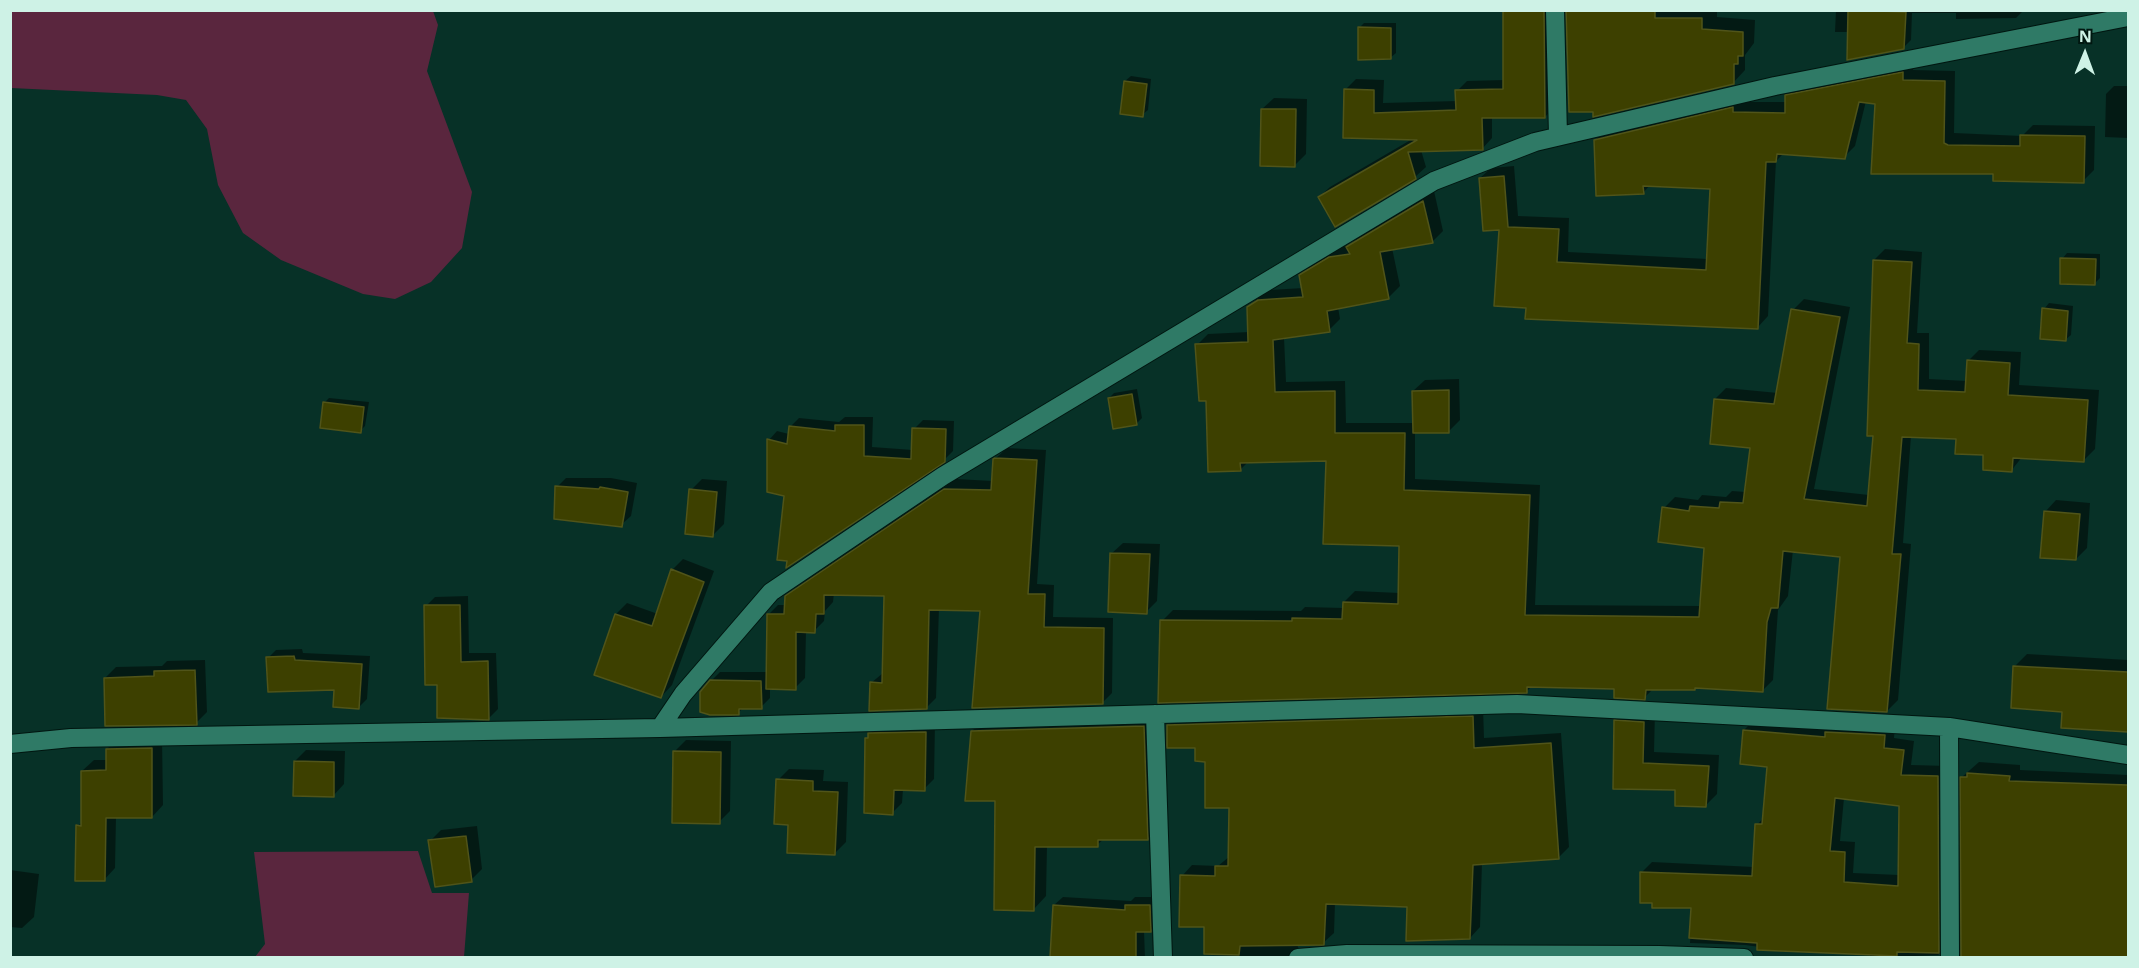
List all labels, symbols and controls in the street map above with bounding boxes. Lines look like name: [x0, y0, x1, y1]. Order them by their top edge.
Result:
north arrow: [2055, 24, 2115, 84]
text: N: [2079, 25, 2092, 47]

